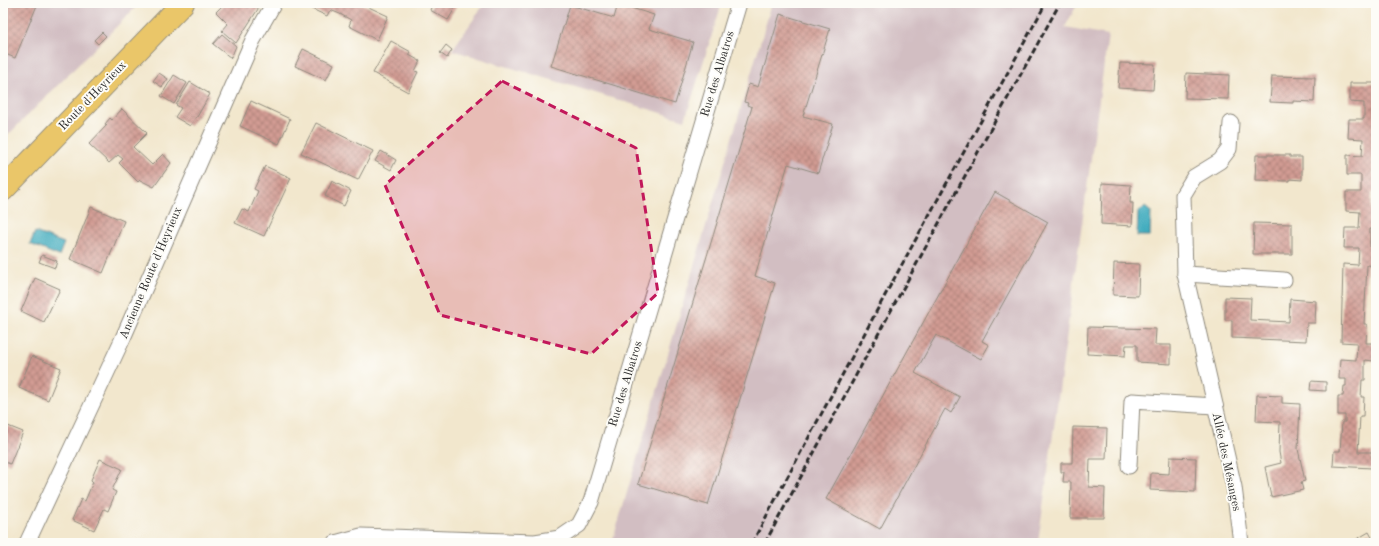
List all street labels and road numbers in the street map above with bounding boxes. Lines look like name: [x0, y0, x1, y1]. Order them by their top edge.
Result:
street label: Rue des Albatros: [699, 30, 737, 118]
street label: Route d'Heyrieux: [57, 59, 129, 133]
street label: Ancienne Route d'Heyrieux: [118, 205, 184, 341]
street label: Rue des Albatros: [607, 340, 645, 428]
street label: Allée des Mésanges: [1210, 411, 1242, 513]

